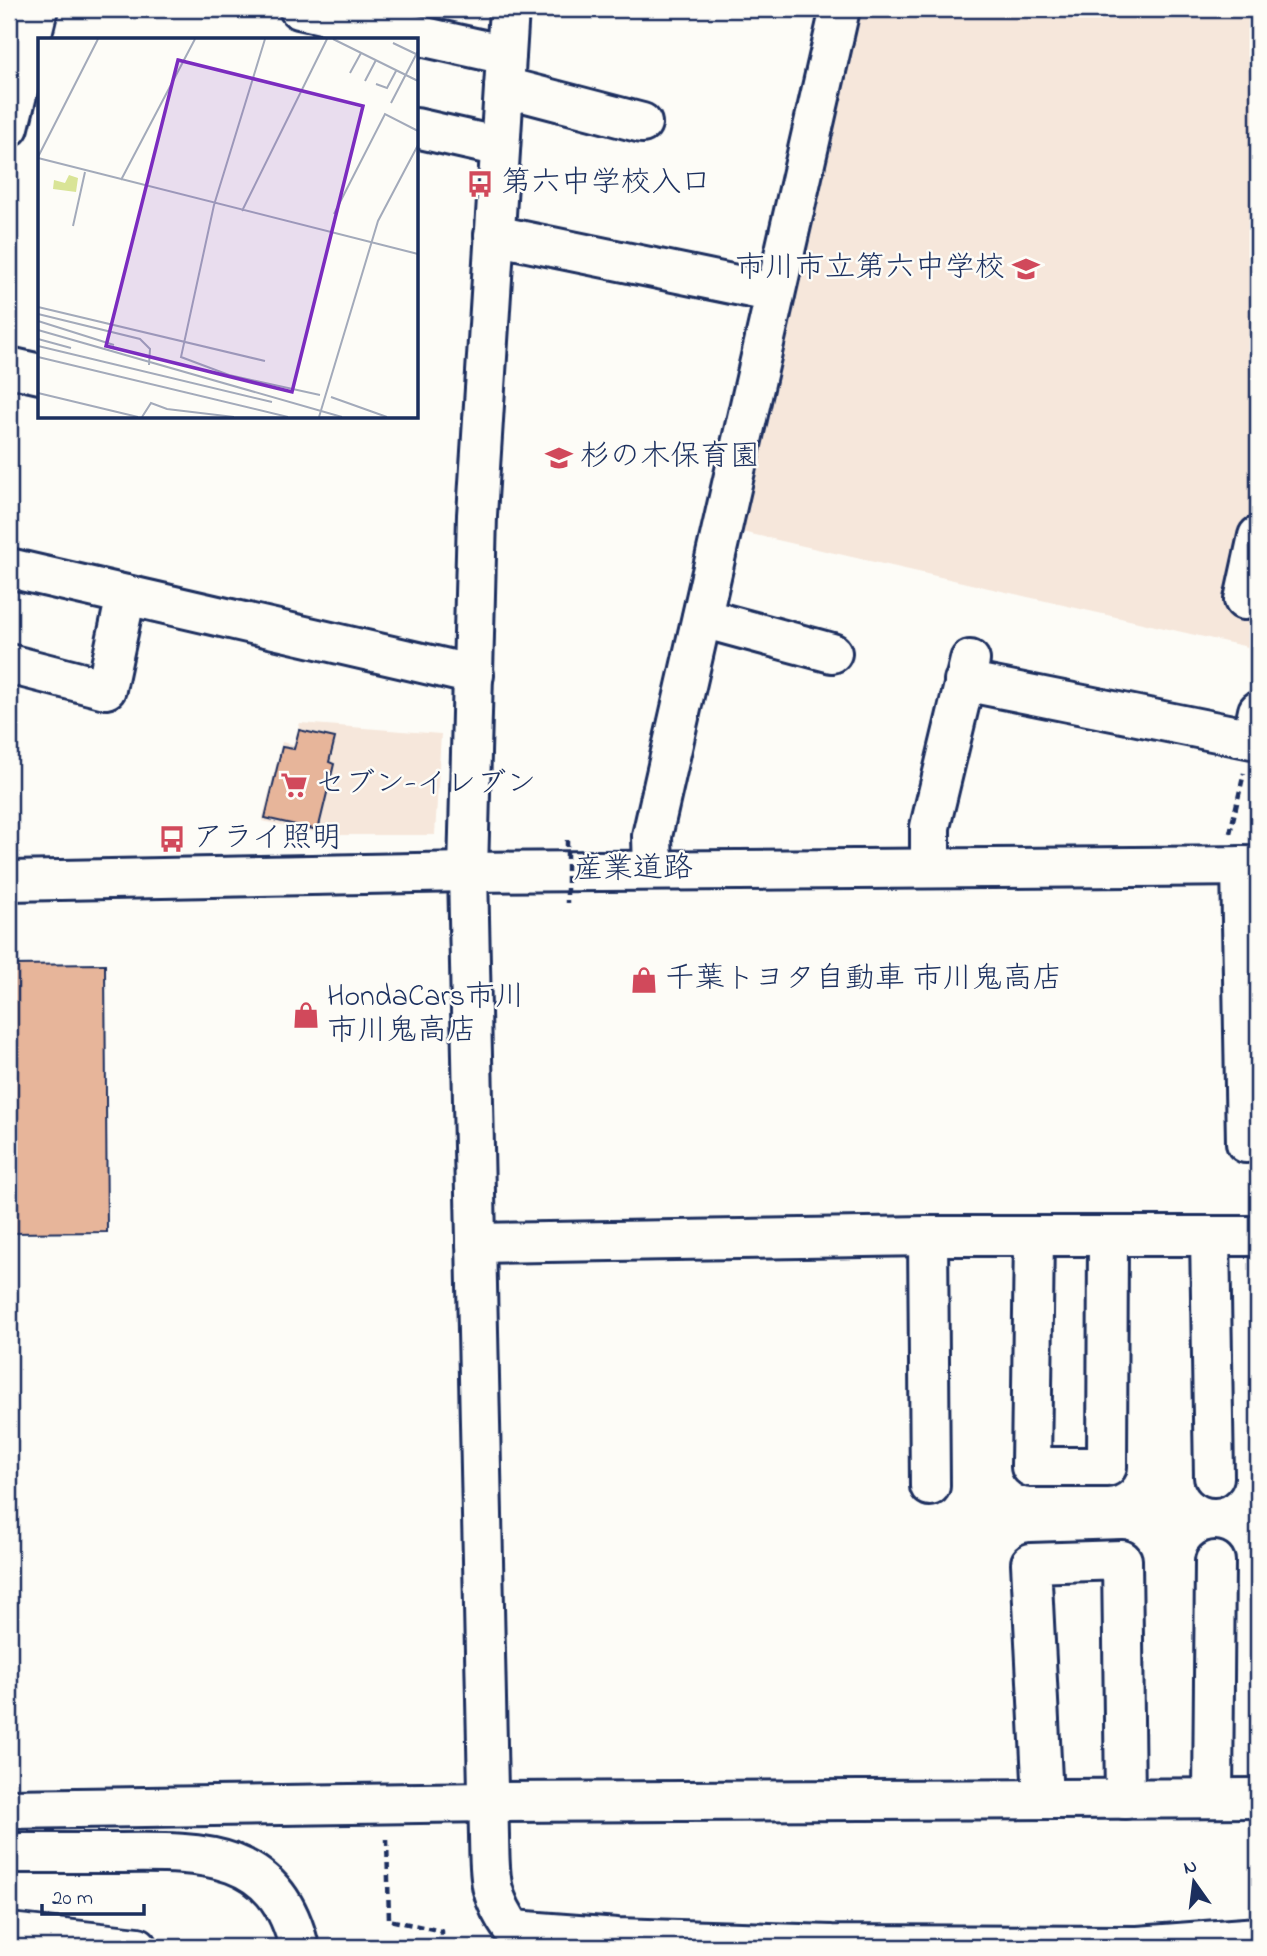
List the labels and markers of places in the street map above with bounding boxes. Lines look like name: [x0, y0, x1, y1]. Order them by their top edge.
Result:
place label: 第六中学校入口: [501, 162, 711, 206]
bus stop icon: 第六中学校入口: [465, 169, 495, 199]
place label: 市川市立第六中学校: [735, 247, 1005, 291]
school or university icon: 市川市立第六中学校: [1011, 254, 1041, 284]
place label: 杉の木保育園: [580, 436, 760, 480]
school or university icon: 杉の木保育園: [544, 443, 574, 473]
place label: セブン-イレブン: [315, 763, 536, 807]
supermarket icon: セブン-イレブン: [279, 770, 309, 800]
place label: アライ照明: [193, 817, 342, 861]
bus stop icon: アライ照明: [157, 824, 187, 854]
place label: 千葉トヨタ自動車 市川鬼高店: [665, 958, 1063, 1002]
shop icon: 千葉トヨタ自動車 市川鬼高店: [629, 965, 659, 995]
place label: HondaCars市川 市川鬼高店: [327, 976, 525, 1054]
shop icon: HondaCars市川 市川鬼高店: [291, 1000, 321, 1030]

